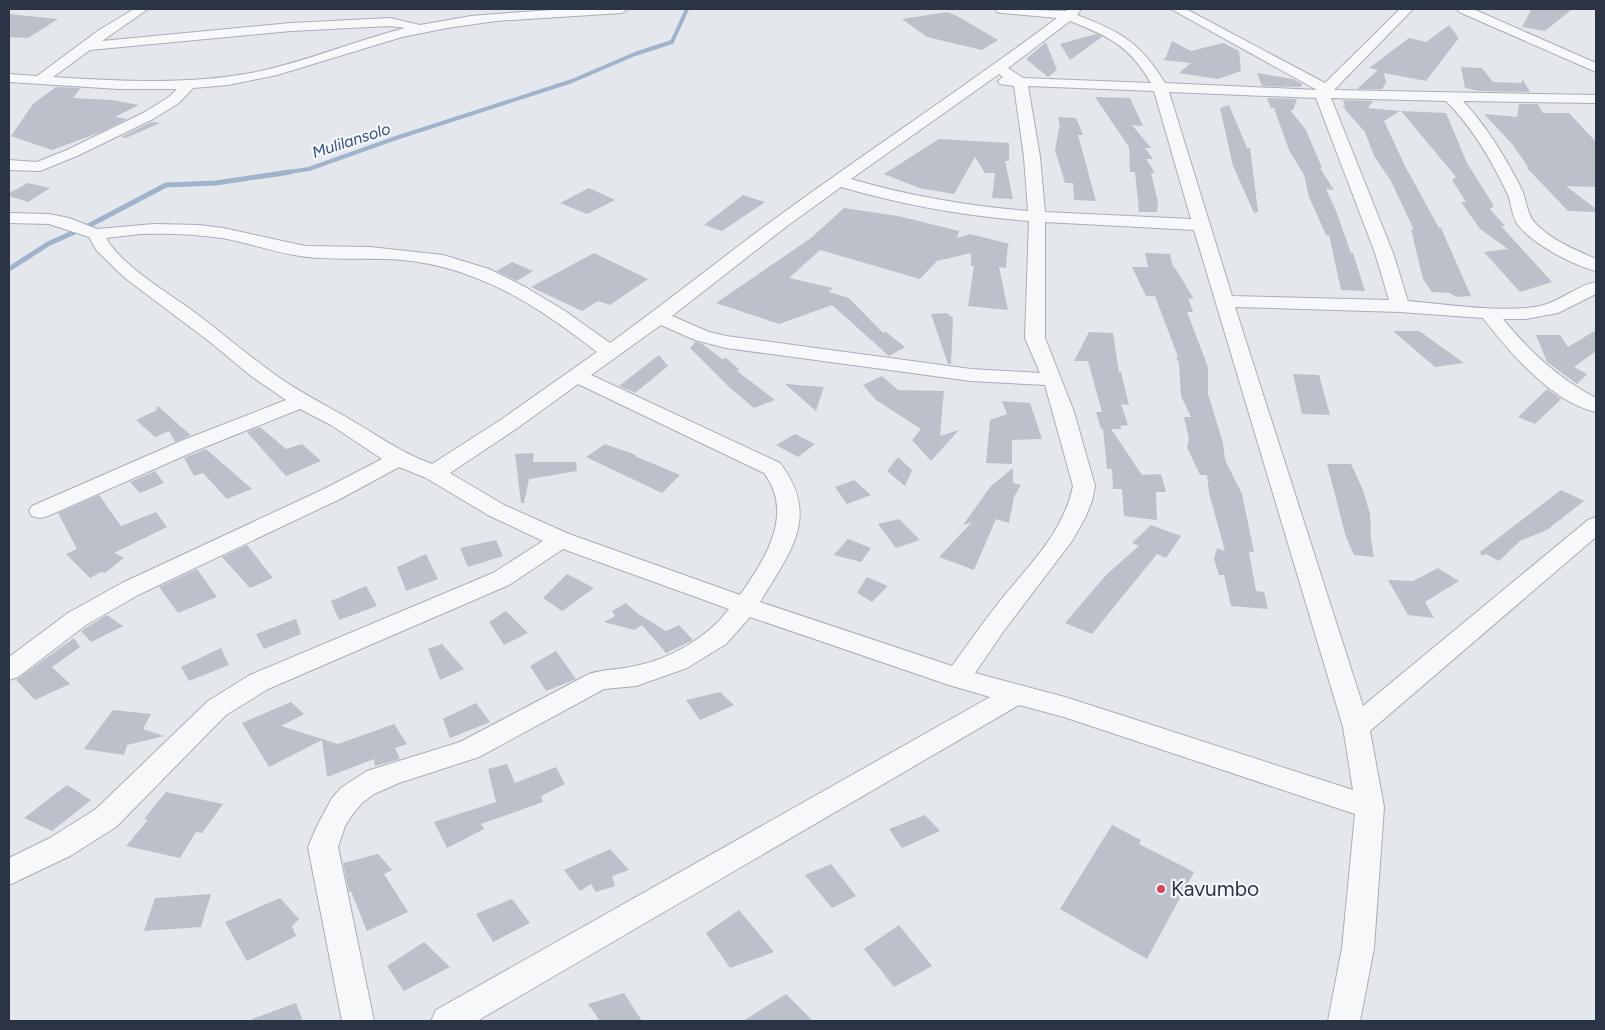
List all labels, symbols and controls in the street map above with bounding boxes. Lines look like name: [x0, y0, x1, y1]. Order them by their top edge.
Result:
water label: Mulilansolo: [310, 119, 393, 162]
place label: Kavumbo: [1171, 876, 1259, 901]
marker: Kavumbo: [1155, 883, 1167, 895]

